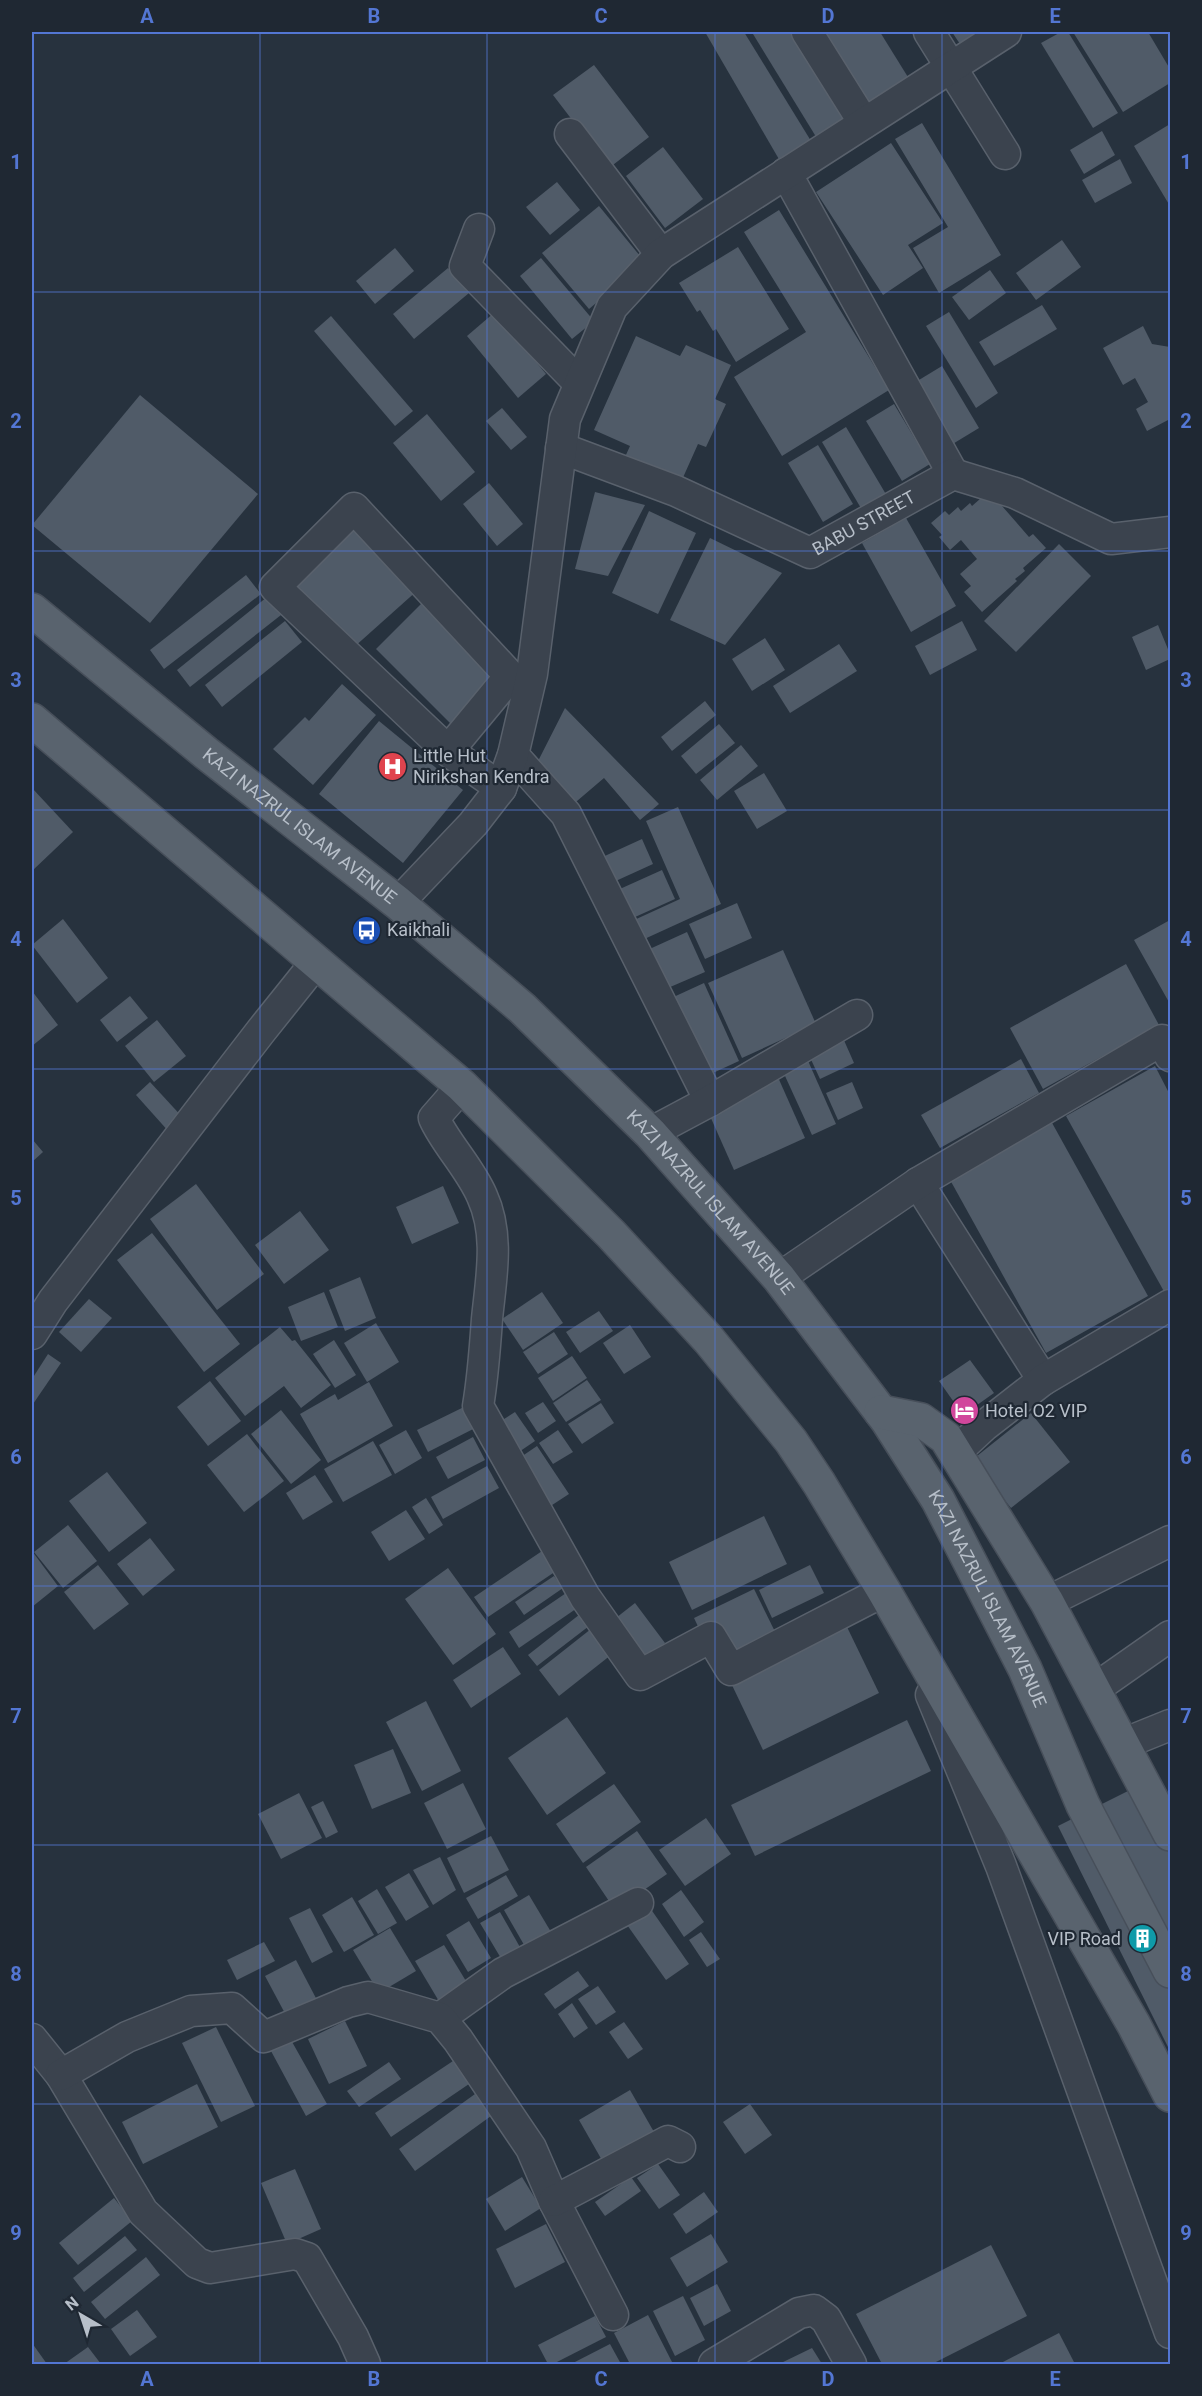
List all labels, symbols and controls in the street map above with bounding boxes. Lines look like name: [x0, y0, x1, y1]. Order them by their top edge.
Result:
text: A: [140, 4, 154, 28]
text: B: [368, 4, 380, 28]
text: C: [594, 4, 608, 28]
text: D: [822, 4, 835, 28]
text: E: [1049, 4, 1061, 28]
text: 1: [10, 150, 22, 174]
text: 1: [1180, 150, 1192, 174]
text: 2: [10, 409, 22, 433]
text: 2: [1180, 409, 1192, 433]
street label: BABU STREET: [809, 486, 919, 560]
text: 3: [10, 668, 22, 692]
text: 3: [1180, 668, 1192, 692]
street label: KAZI NAZRUL ISLAM AVENUE: [199, 743, 401, 908]
place label: Little Hut Nirikshan Kendra: [413, 745, 549, 787]
hospital icon: Little Hut Nirikshan Kendra: [376, 750, 408, 782]
bus stop icon: Kaikhali: [350, 914, 382, 946]
place label: Kaikhali: [387, 919, 450, 940]
text: 4: [10, 927, 22, 951]
text: 4: [1180, 927, 1192, 951]
street label: KAZI NAZRUL ISLAM AVENUE: [623, 1105, 799, 1298]
text: 5: [10, 1186, 22, 1210]
text: 5: [1180, 1186, 1192, 1210]
hotel icon: Hotel O2 VIP: [948, 1395, 980, 1427]
place label: Hotel O2 VIP: [985, 1400, 1087, 1421]
text: 6: [10, 1445, 22, 1469]
text: 6: [1180, 1445, 1192, 1469]
street label: KAZI NAZRUL ISLAM AVENUE: [924, 1486, 1051, 1710]
text: 7: [10, 1704, 22, 1728]
text: 7: [1180, 1704, 1192, 1728]
building icon: VIP Road: [1126, 1923, 1158, 1955]
place label: VIP Road: [1048, 1928, 1121, 1949]
text: 8: [10, 1962, 22, 1986]
text: 8: [1180, 1962, 1192, 1986]
text: 9: [10, 2221, 22, 2245]
text: 9: [1180, 2221, 1192, 2245]
north arrow: [51, 2285, 111, 2345]
text: N: [62, 2293, 82, 2315]
text: A: [140, 2367, 154, 2391]
text: B: [368, 2367, 380, 2391]
text: C: [594, 2367, 608, 2391]
text: D: [822, 2367, 835, 2391]
text: E: [1049, 2367, 1061, 2391]

